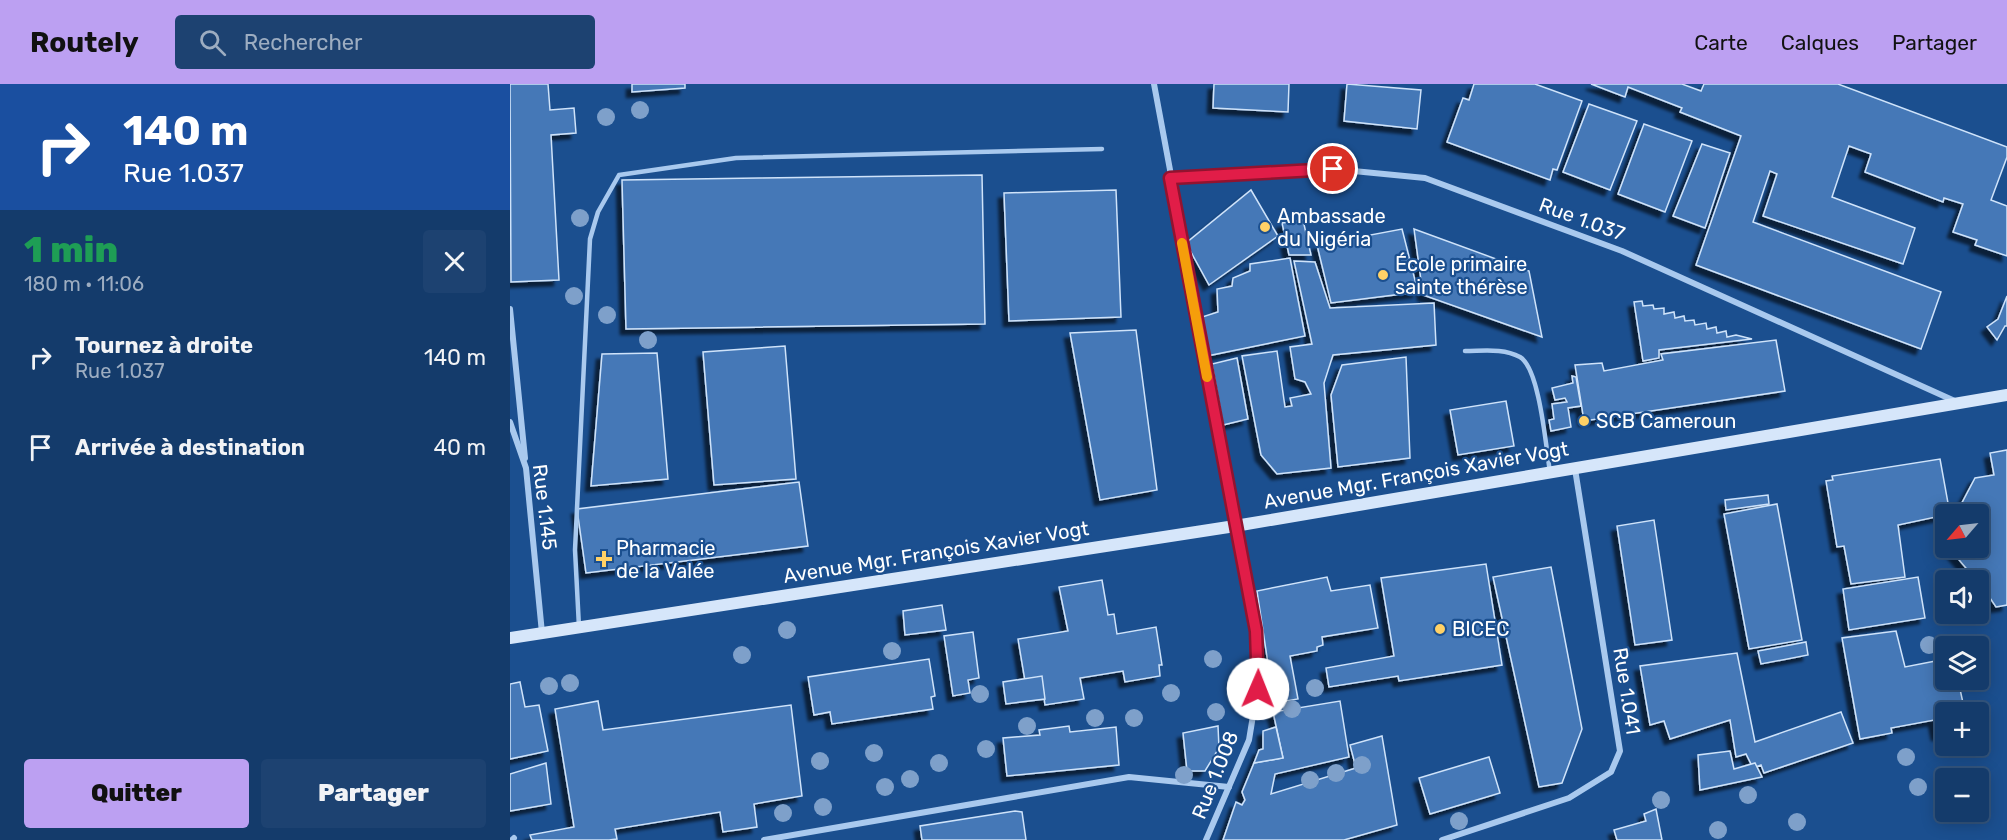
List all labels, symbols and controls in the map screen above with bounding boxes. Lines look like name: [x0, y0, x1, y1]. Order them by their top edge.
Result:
search box: [175, 15, 595, 69]
text: Routely: [30, 26, 139, 59]
icon: search: [196, 26, 229, 59]
text: Rechercher: [244, 29, 362, 56]
text: Carte: [1694, 30, 1748, 55]
text: Calques: [1781, 30, 1859, 55]
text: Partager: [1892, 30, 1977, 55]
text: 140 m: [123, 106, 249, 156]
icon: right: [24, 108, 102, 186]
pin: [1307, 143, 1358, 194]
icon: arrive: [1316, 152, 1349, 185]
text: Rue 1.037: [123, 157, 244, 189]
street label: Rue 1.037: [1536, 192, 1628, 246]
place label: Ambassade du Nigéria: [1277, 204, 1386, 251]
marker: Ambassade du Nigéria: [1258, 220, 1272, 234]
text: 1 min: [24, 228, 118, 271]
button: close: [423, 230, 486, 293]
place label: École primaire sainte thérèse: [1395, 252, 1528, 299]
marker: École primaire sainte thérèse: [1376, 268, 1390, 282]
text: 180 m · 11:06: [24, 272, 144, 296]
text: Tournez à droite: [75, 332, 253, 359]
icon: right: [24, 341, 57, 374]
text: 140 m: [424, 344, 486, 371]
text: Rue 1.037: [75, 359, 165, 383]
place label: SCB Cameroun: [1596, 409, 1736, 433]
marker: SCB Cameroun: [1577, 414, 1591, 428]
icon: arrive: [24, 431, 57, 464]
text: Arrivée à destination: [75, 434, 305, 461]
text: 40 m: [433, 434, 486, 461]
street label: Avenue Mgr. François Xavier Vogt: [1262, 436, 1570, 514]
street label: Rue 1.145: [528, 463, 562, 551]
north arrow: [1935, 504, 1989, 558]
map controls: [1935, 504, 1989, 822]
street label: Avenue Mgr. François Xavier Vogt: [781, 516, 1091, 588]
place label: Pharmacie de la Valée: [616, 536, 716, 583]
marker: Pharmacie de la Valée: [597, 552, 611, 566]
button: sound: [1935, 570, 1989, 624]
place label: BICEC: [1452, 617, 1509, 641]
marker: BICEC: [1433, 622, 1447, 636]
button: layers: [1935, 636, 1989, 690]
street label: Rue 1.041: [1608, 646, 1646, 736]
position arrow: [1226, 657, 1290, 721]
button: +: [1935, 702, 1989, 756]
street label: Rue 1.008: [1187, 728, 1243, 822]
button: Quitter: [24, 759, 249, 828]
button: Partager: [261, 759, 486, 828]
button: −: [1935, 768, 1989, 822]

